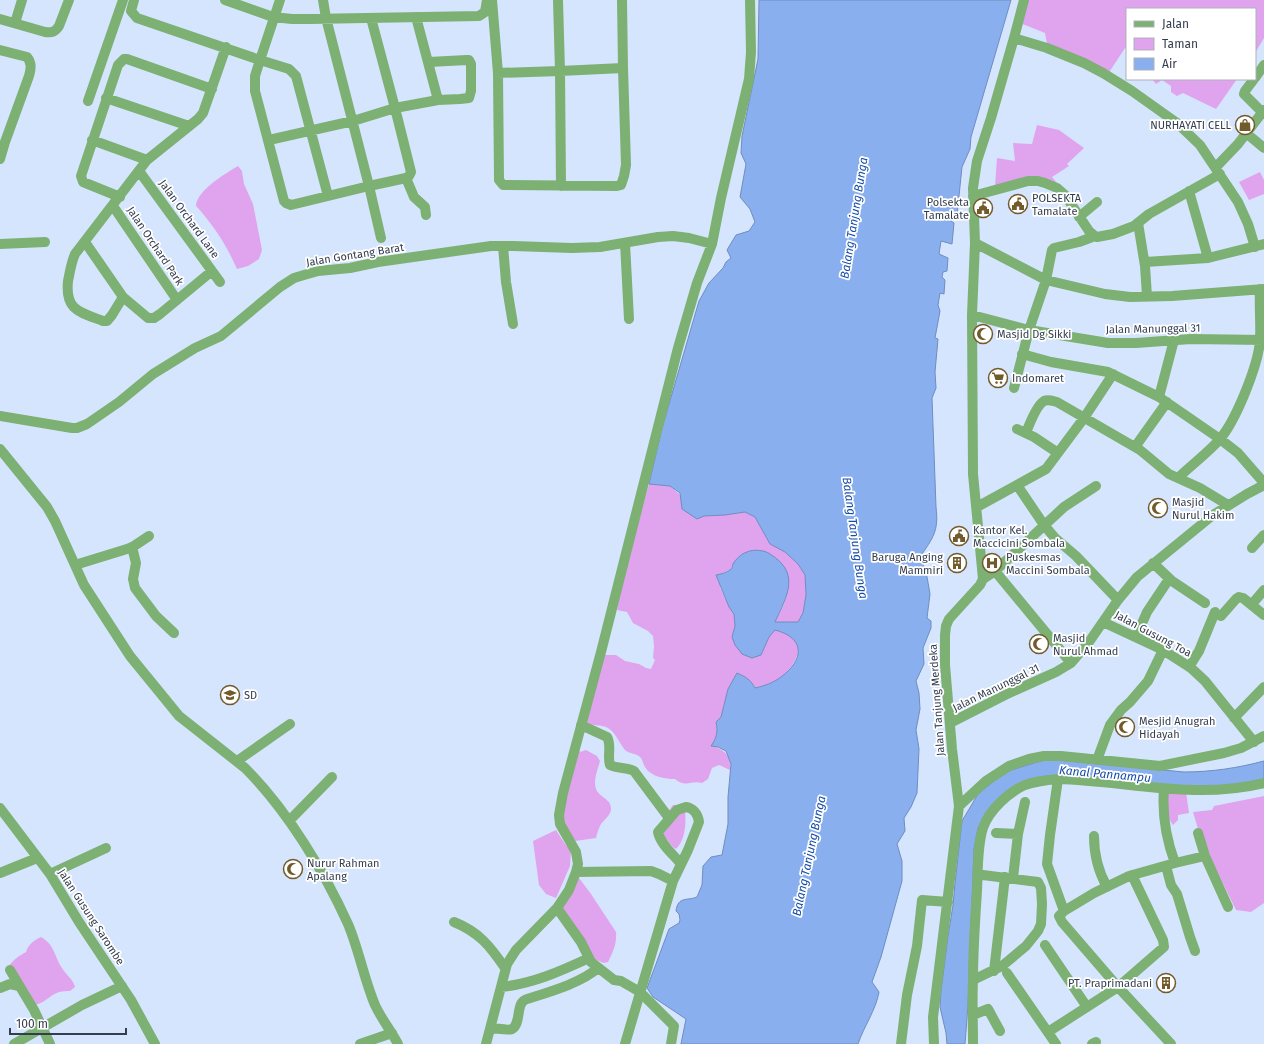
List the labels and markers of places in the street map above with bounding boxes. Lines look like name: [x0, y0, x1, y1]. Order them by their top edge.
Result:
shop icon: NURHAYATI CELL: [1234, 114, 1256, 136]
place label: NURHAYATI CELL: [1150, 119, 1232, 132]
place label: POLSEKTA Tamalate: [1032, 192, 1082, 218]
public building icon: POLSEKTA Tamalate: [1007, 193, 1029, 215]
place label: Polsekta Tamalate: [924, 196, 969, 222]
public building icon: Polsekta Tamalate: [972, 197, 994, 219]
mosque icon: Masjid Dg Sikki: [972, 323, 994, 345]
place label: Masjid Dg Sikki: [997, 328, 1071, 341]
supermarket icon: Indomaret: [987, 367, 1009, 389]
place label: Indomaret: [1012, 372, 1064, 385]
place label: Masjid Nurul Hakim: [1172, 496, 1234, 522]
mosque icon: Masjid Nurul Hakim: [1147, 497, 1169, 519]
place label: Kantor Kel. Maccicini Sombala: [973, 524, 1065, 550]
public building icon: Kantor Kel. Maccicini Sombala: [948, 525, 970, 547]
place label: Baruga Anging Mammiri: [872, 551, 943, 577]
place label: Puskesmas Maccini Sombala: [1006, 551, 1090, 577]
building icon: Baruga Anging Mammiri: [946, 552, 968, 574]
hospital icon: Puskesmas Maccini Sombala: [981, 552, 1003, 574]
place label: Masjid Nurul Ahmad: [1053, 632, 1118, 658]
mosque icon: Masjid Nurul Ahmad: [1028, 633, 1050, 655]
school or university icon: SD: [219, 684, 241, 706]
place label: SD: [244, 689, 257, 702]
place label: Mesjid Anugrah Hidayah: [1139, 715, 1216, 741]
mosque icon: Mesjid Anugrah Hidayah: [1114, 716, 1136, 738]
place label: Nurur Rahman Apalang: [307, 857, 380, 883]
mosque icon: Nurur Rahman Apalang: [282, 858, 304, 880]
building icon: PT. Praprimadani: [1155, 972, 1177, 994]
place label: PT. Praprimadani: [1068, 977, 1152, 990]

